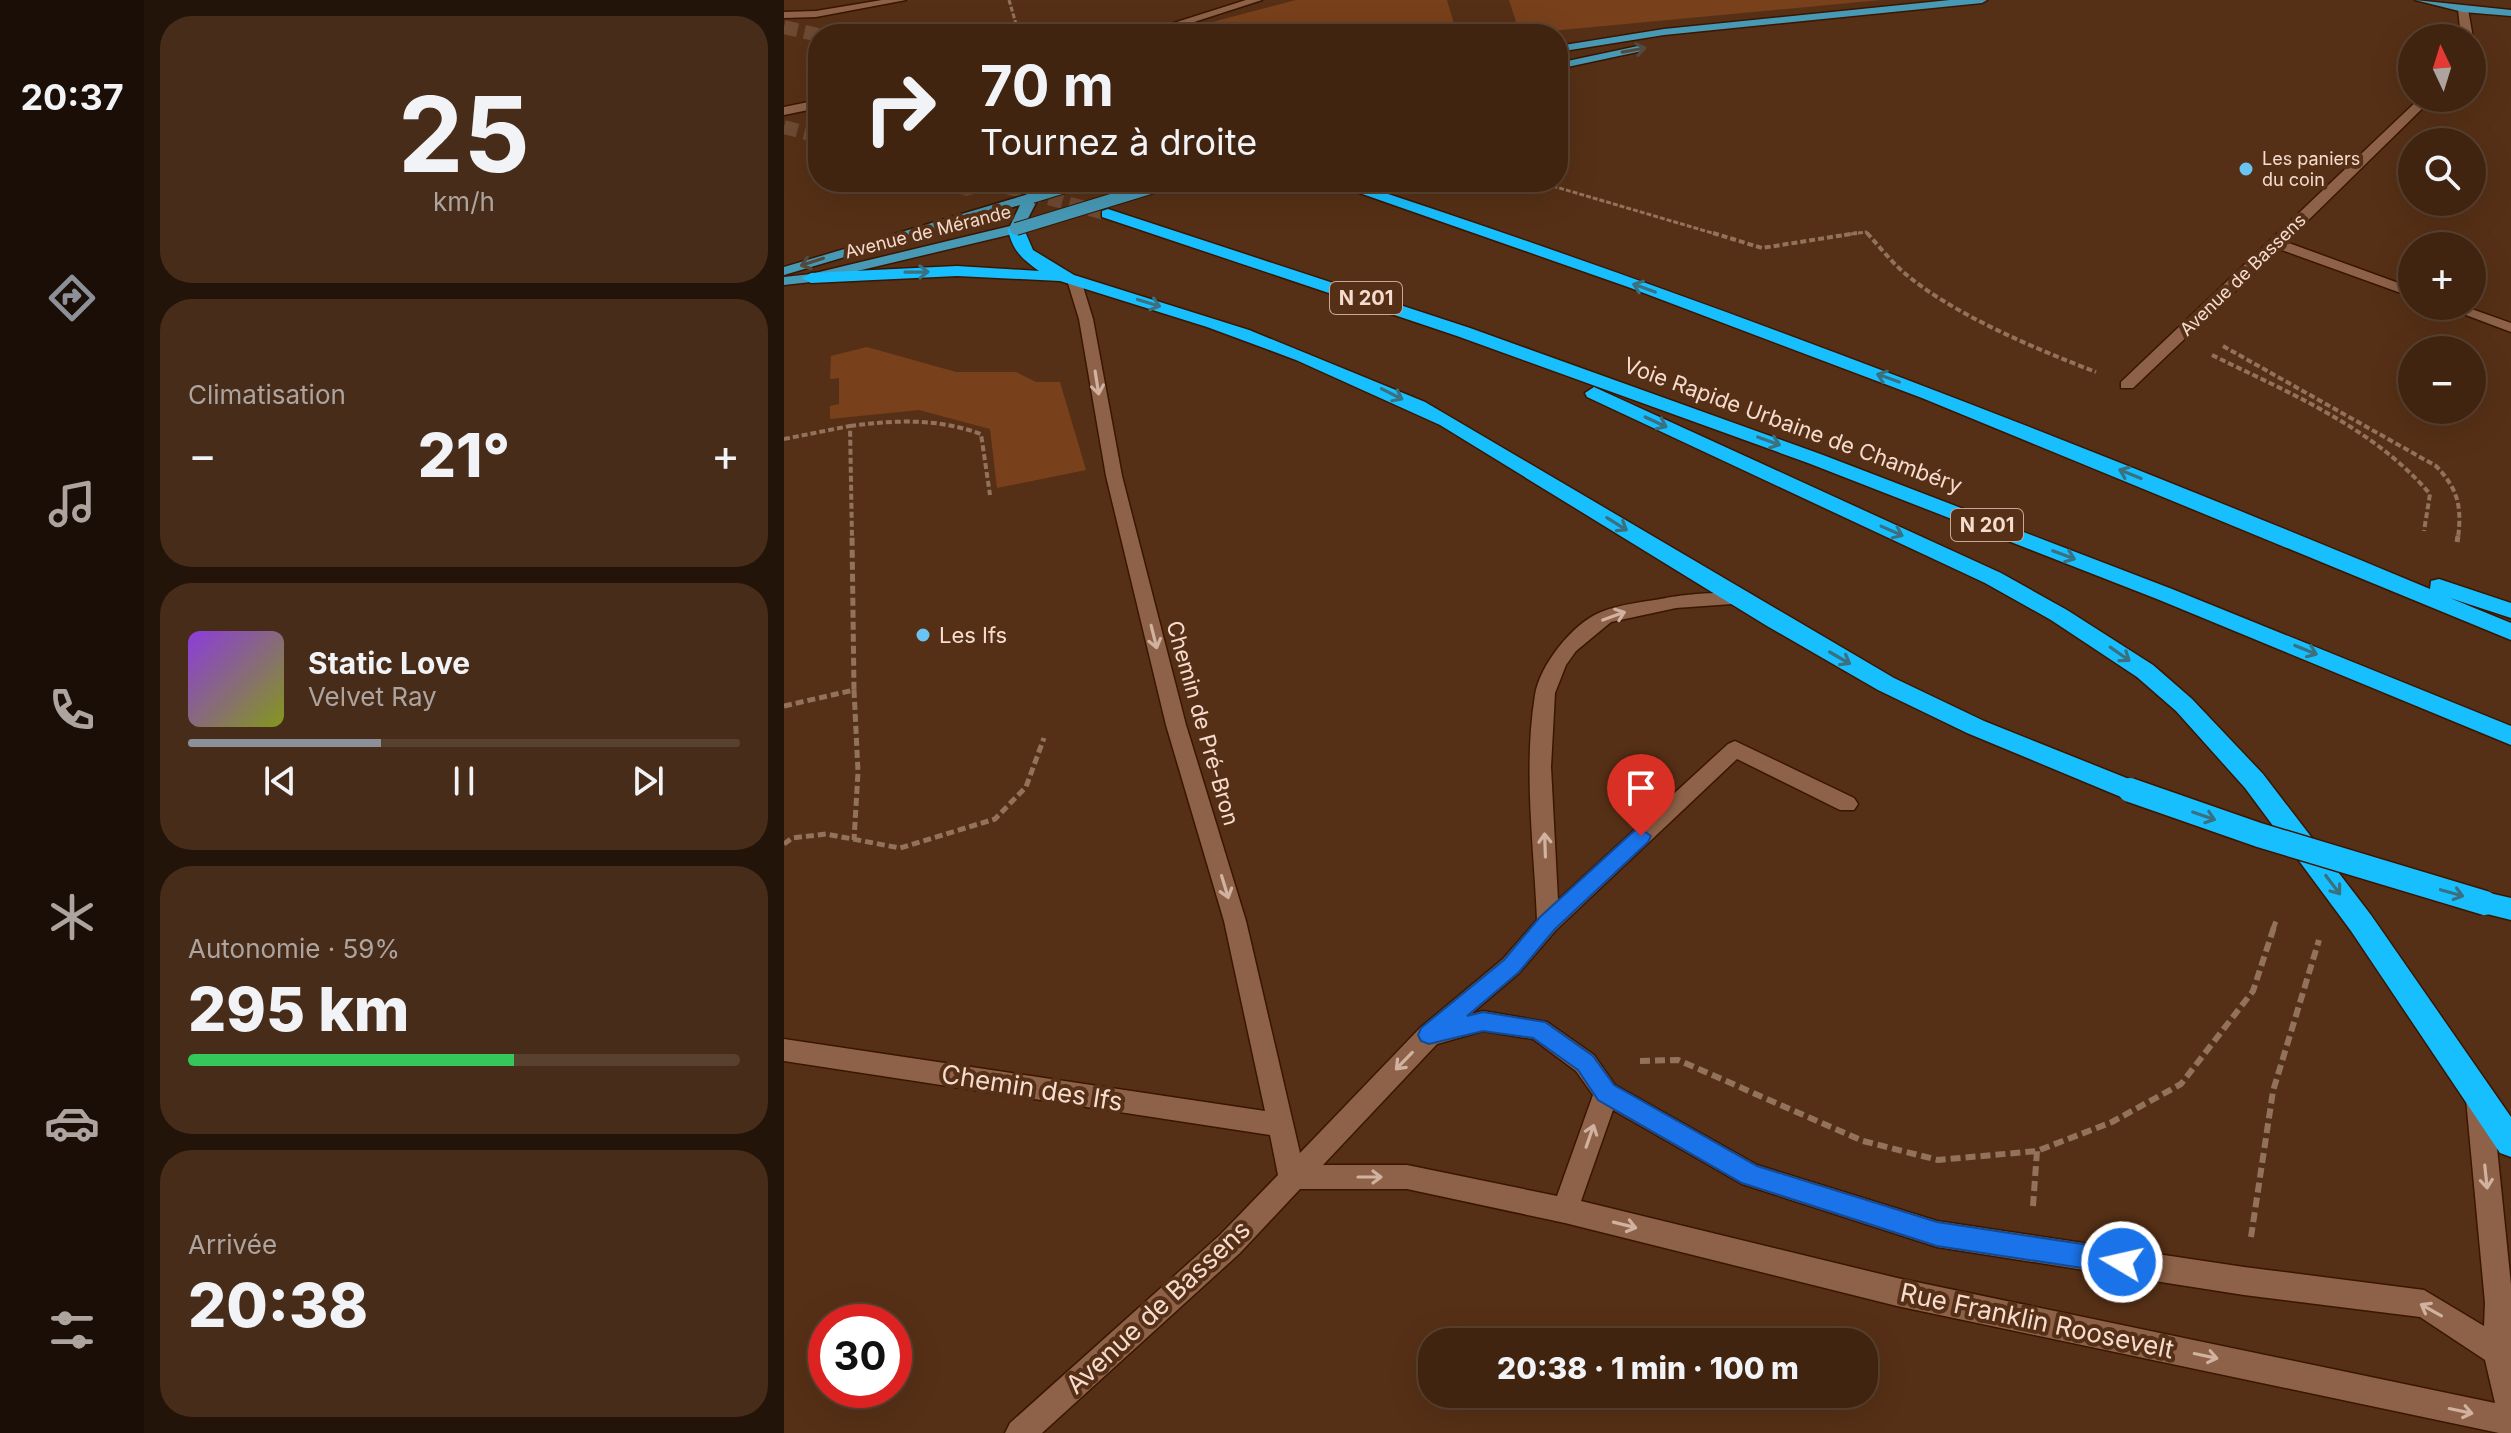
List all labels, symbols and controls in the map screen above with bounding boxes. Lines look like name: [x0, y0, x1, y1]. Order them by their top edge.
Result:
north arrow: [2398, 24, 2486, 112]
map controls: [2398, 24, 2486, 424]
one-way arrow: [1621, 42, 1647, 57]
text: 70 m: [980, 52, 1114, 120]
icon: right: [848, 56, 952, 160]
text: 25: [398, 71, 530, 197]
text: 20:37: [20, 75, 124, 119]
text: Tournez à droite: [980, 120, 1257, 164]
button: search: [2398, 128, 2486, 216]
place label: Les paniers du coin: [2262, 148, 2360, 190]
marker: Les paniers du coin: [2237, 160, 2255, 178]
text: km/h: [433, 186, 495, 217]
street label: Avenue de Mérande: [843, 201, 1013, 262]
street label: Avenue de Bassens: [2176, 209, 2310, 340]
button: +: [2398, 232, 2486, 320]
one-way arrow: [799, 255, 824, 270]
one-way arrow: [903, 264, 930, 280]
icon: directions: [44, 270, 100, 326]
one-way arrow: [1632, 280, 1657, 294]
road number: N 201: [1330, 282, 1402, 314]
one-way arrow: [1135, 296, 1161, 311]
button: −: [2398, 336, 2486, 424]
street label: Voie Rapide Urbaine de Chambéry: [1620, 352, 1966, 498]
one-way arrow: [1090, 370, 1105, 395]
one-way arrow: [1876, 370, 1901, 384]
text: Climatisation: [188, 379, 346, 410]
one-way arrow: [1380, 386, 1404, 402]
one-way arrow: [1643, 415, 1667, 430]
text: 21°: [418, 419, 510, 491]
text: −: [188, 428, 217, 482]
text: +: [711, 428, 740, 482]
one-way arrow: [1756, 435, 1781, 450]
one-way arrow: [2118, 466, 2143, 480]
icon: music: [44, 476, 100, 532]
road number: N 201: [1951, 509, 2023, 541]
one-way arrow: [1605, 516, 1628, 532]
one-way arrow: [1880, 524, 1904, 539]
one-way arrow: [2051, 549, 2076, 563]
one-way arrow: [1601, 607, 1626, 622]
street label: Chemin de Pré-Bron: [1161, 618, 1245, 828]
place label: Les Ifs: [939, 622, 1007, 648]
one-way arrow: [1147, 623, 1162, 649]
marker: Les Ifs: [914, 626, 932, 644]
one-way arrow: [2293, 644, 2317, 658]
text: Static Love: [308, 645, 470, 681]
one-way arrow: [2109, 646, 2131, 662]
one-way arrow: [1828, 650, 1851, 666]
text: Velvet Ray: [308, 681, 437, 712]
icon: phone: [44, 682, 100, 738]
pin: [1607, 754, 1675, 836]
icon: previous: [258, 759, 302, 803]
icon: pause: [442, 759, 486, 803]
icon: next: [626, 759, 670, 803]
icon: arrive: [1619, 766, 1663, 810]
one-way arrow: [2191, 809, 2216, 824]
one-way arrow: [1537, 832, 1552, 859]
one-way arrow: [1218, 873, 1233, 899]
one-way arrow: [2324, 874, 2341, 896]
one-way arrow: [2438, 886, 2464, 901]
icon: climate: [44, 889, 100, 945]
text: Autonomie · 59%: [188, 933, 400, 964]
text: 295 km: [188, 973, 409, 1045]
one-way arrow: [1395, 1051, 1414, 1070]
street label: Chemin des Ifs: [939, 1058, 1125, 1117]
icon: car: [44, 1095, 100, 1151]
one-way arrow: [1584, 1124, 1599, 1149]
one-way arrow: [2479, 1163, 2494, 1190]
one-way arrow: [1356, 1169, 1383, 1185]
street label: Avenue de Bassens: [1059, 1213, 1256, 1400]
one-way arrow: [1612, 1218, 1638, 1233]
position arrow: [2080, 1220, 2164, 1304]
text: Arrivée: [188, 1229, 277, 1260]
text: 20:38: [188, 1269, 368, 1341]
street label: Rue Franklin Roosevelt: [1898, 1276, 2177, 1365]
one-way arrow: [2420, 1301, 2443, 1317]
icon: filters: [44, 1302, 100, 1358]
speed limit sign: 30: [808, 1304, 912, 1408]
one-way arrow: [2193, 1349, 2219, 1364]
text: 20:38 · 1 min · 100 m: [1497, 1350, 1799, 1386]
one-way arrow: [2447, 1404, 2473, 1419]

